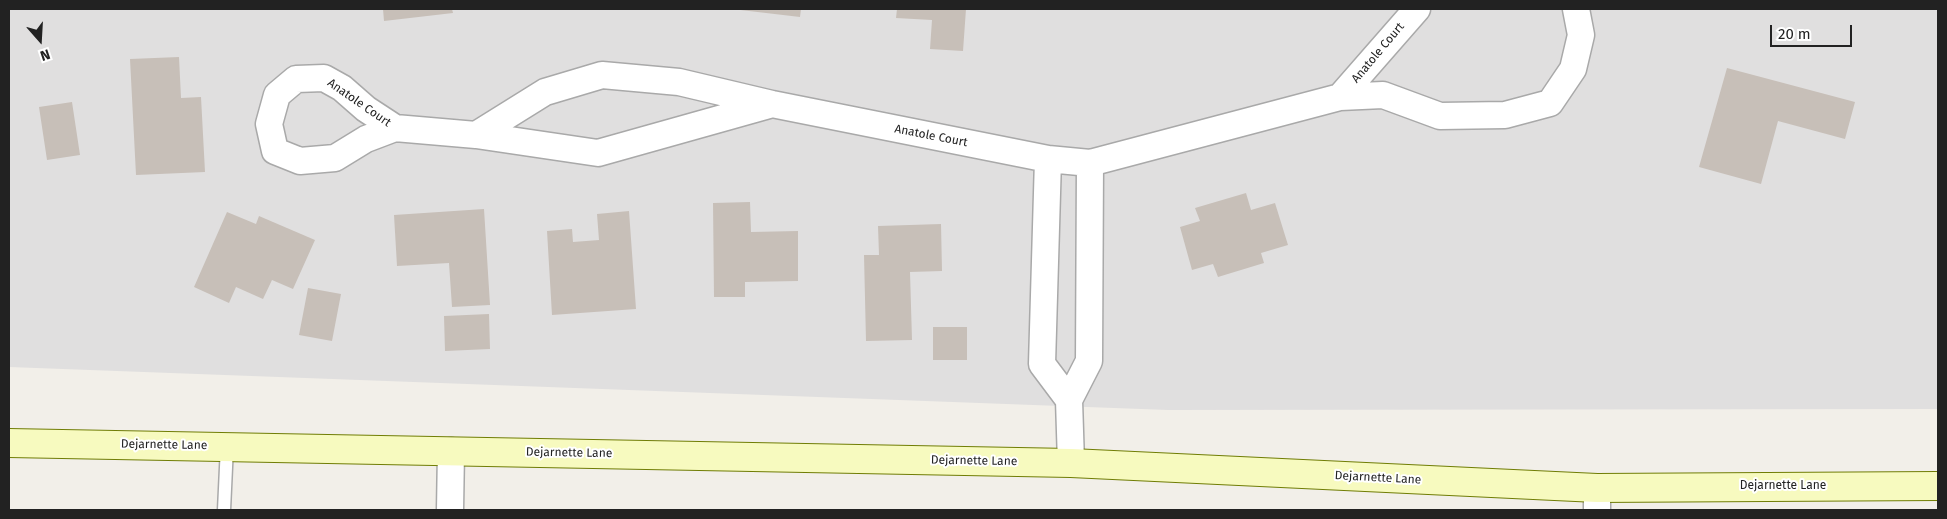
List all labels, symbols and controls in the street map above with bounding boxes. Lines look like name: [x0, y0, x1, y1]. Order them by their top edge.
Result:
north arrow: [15, 15, 65, 65]
scale bar: [1772, 15, 1854, 47]
street label: Anatole Court: [1349, 20, 1407, 86]
text: 20 m: [1778, 25, 1811, 43]
text: N: [38, 45, 52, 64]
street label: Anatole Court: [324, 76, 394, 130]
street label: Anatole Court: [893, 122, 969, 150]
street label: Dejarnette Lane: [121, 437, 207, 453]
street label: Dejarnette Lane: [526, 445, 612, 461]
street label: Dejarnette Lane: [931, 453, 1017, 469]
street label: Dejarnette Lane: [1334, 469, 1422, 487]
street label: Dejarnette Lane: [1740, 479, 1826, 493]

